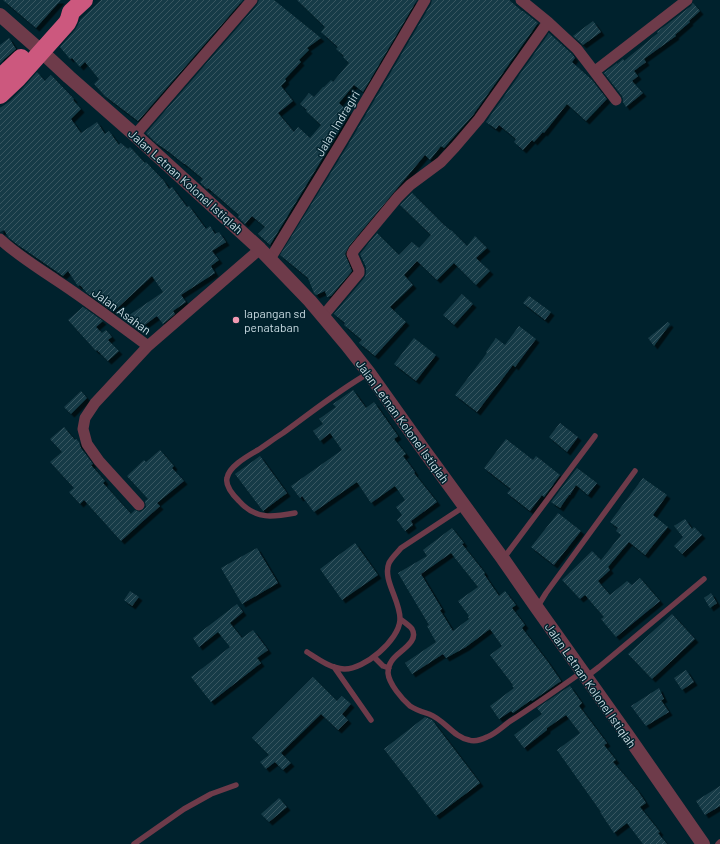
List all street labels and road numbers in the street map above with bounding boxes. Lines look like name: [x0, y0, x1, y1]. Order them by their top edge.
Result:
street label: Jalan Indragiri: [312, 88, 362, 158]
street label: Jalan Letnan Kolonel Istiqlah: [126, 126, 246, 236]
street label: Jalan Asahan: [90, 285, 154, 337]
street label: Jalan Letnan Kolonel Istiqlah: [354, 357, 452, 485]
street label: Jalan Letnan Kolonel Istiqlah: [543, 620, 639, 750]

